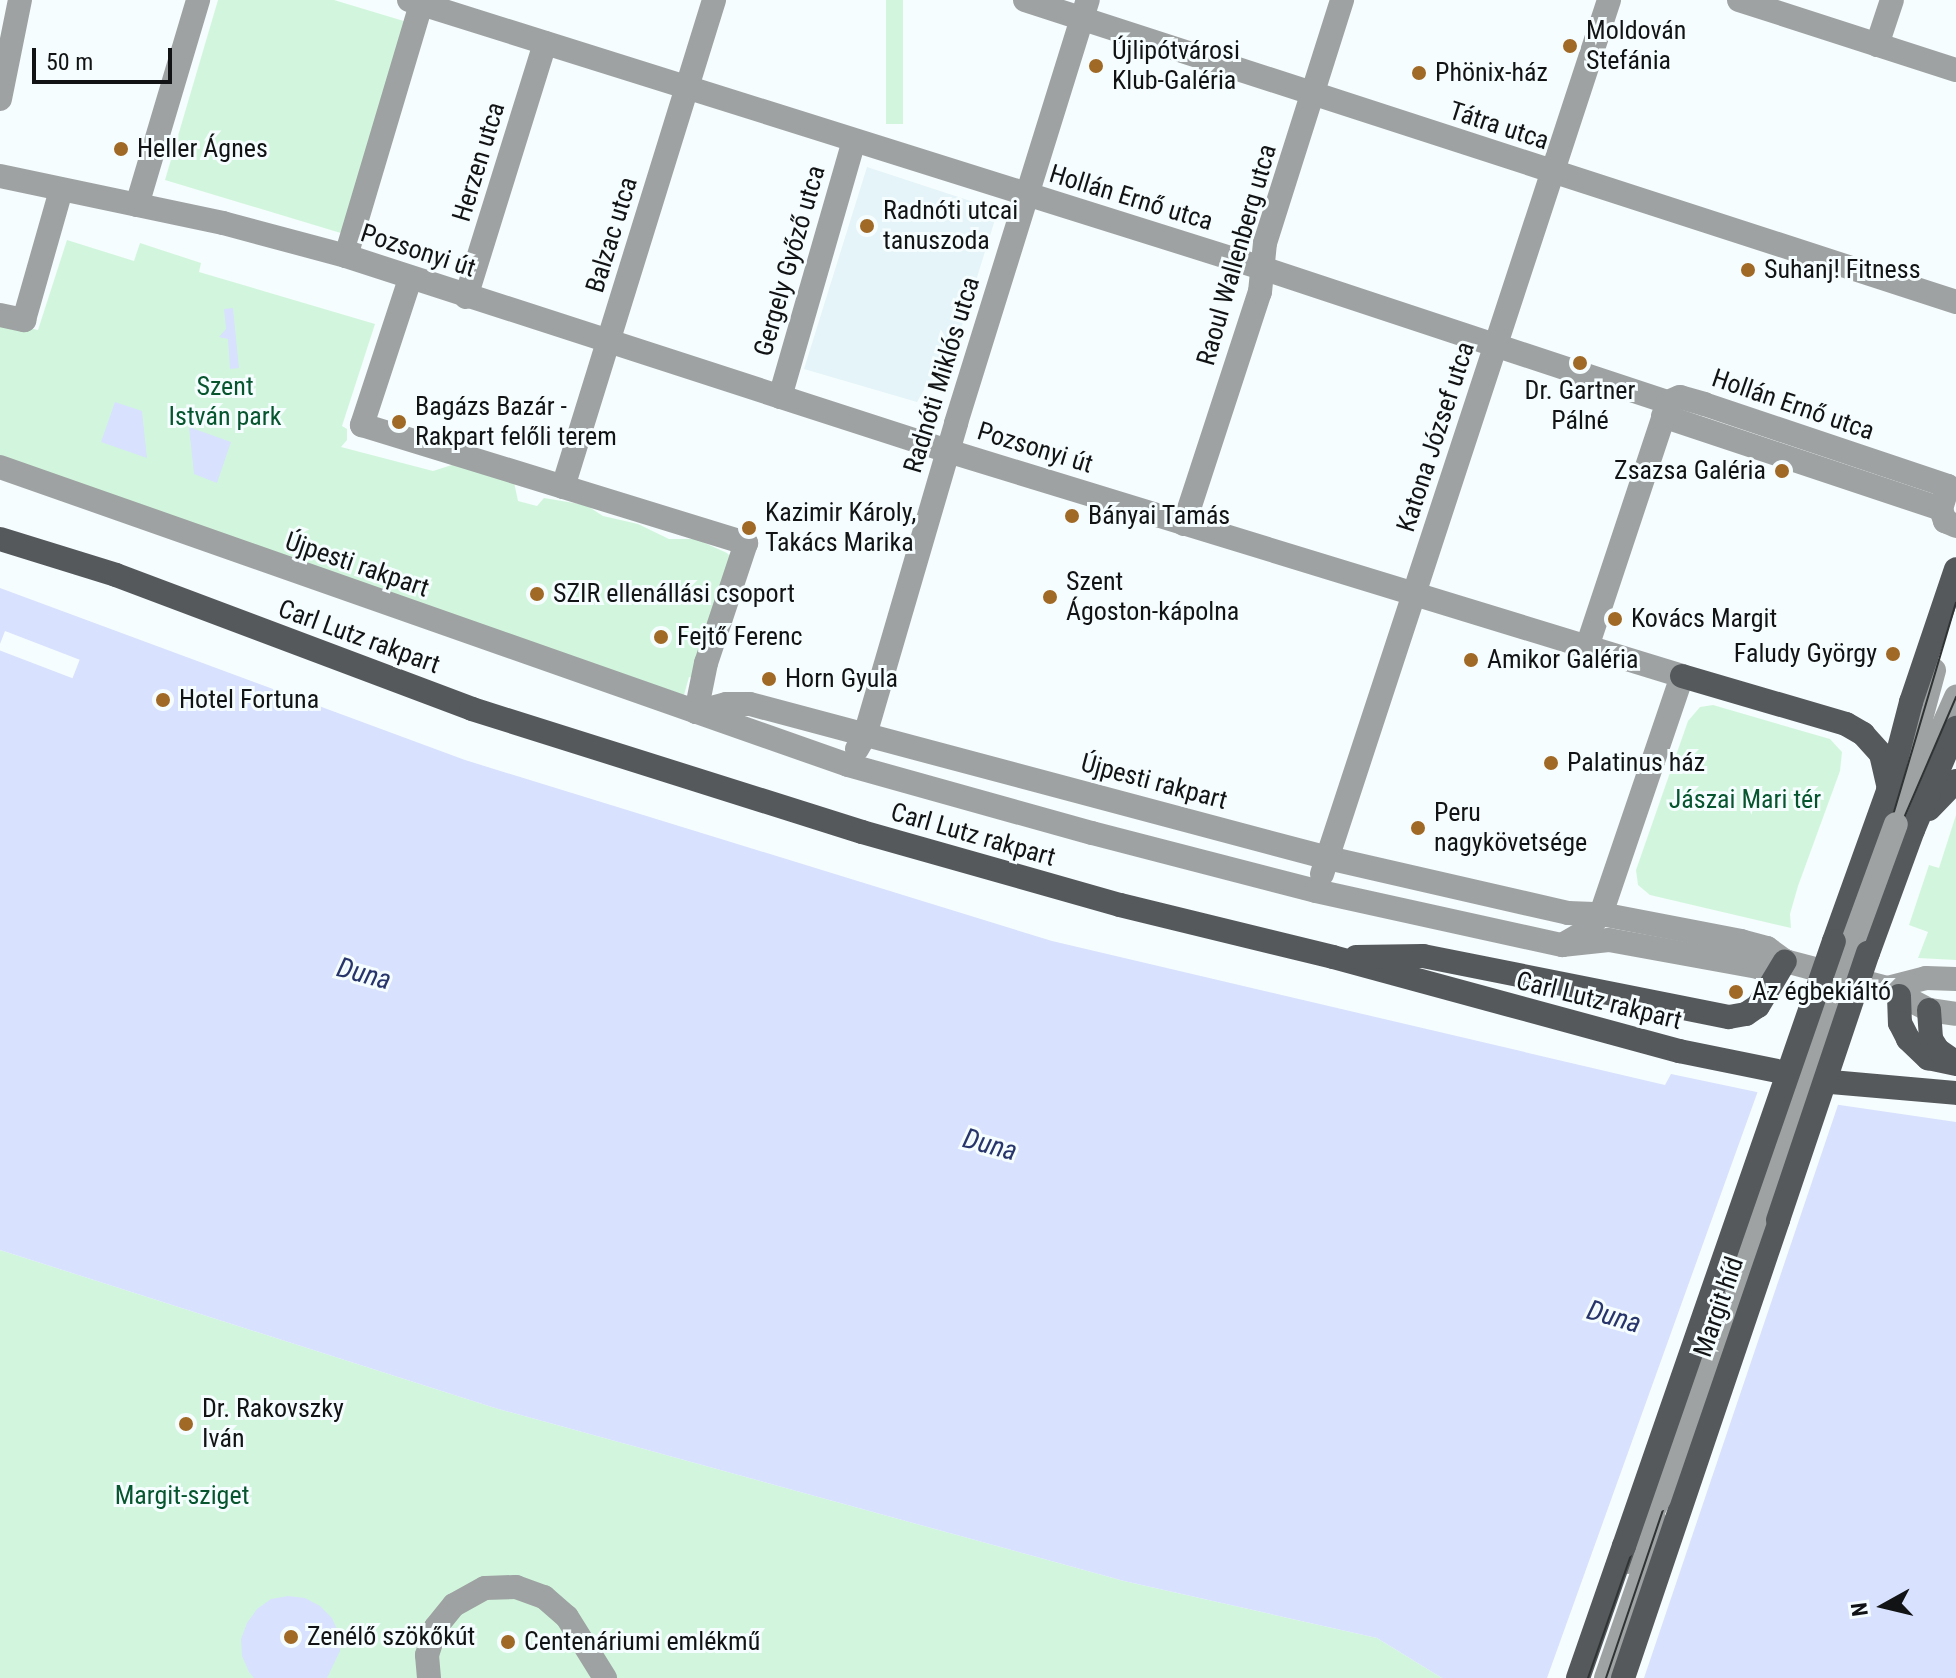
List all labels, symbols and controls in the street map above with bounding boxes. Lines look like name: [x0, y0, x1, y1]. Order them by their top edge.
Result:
place label: Moldován Stefánia: [1586, 15, 1686, 76]
scale bar: [36, 32, 176, 82]
place label: Újlipótvárosi Klub-Galéria: [1112, 35, 1240, 96]
marker: Moldován Stefánia: [1561, 37, 1579, 55]
text: 50 m: [46, 48, 93, 76]
marker: Újlipótvárosi Klub-Galéria: [1087, 57, 1105, 75]
place label: Phönix-ház: [1435, 57, 1548, 89]
marker: Phönix-ház: [1410, 64, 1428, 82]
street label: Tátra utca: [1445, 95, 1553, 157]
street label: Herzen utca: [446, 99, 512, 225]
place label: Heller Ágnes: [137, 133, 268, 165]
marker: Heller Ágnes: [112, 140, 130, 158]
street label: Raoul Wallenberg utca: [1191, 141, 1283, 369]
street label: Hollán Ernő utca: [1045, 158, 1217, 238]
street label: Gergely Győző utca: [748, 162, 832, 360]
street label: Balzac utca: [580, 173, 644, 297]
place label: Radnóti utcai tanuszoda: [883, 195, 1018, 256]
marker: Radnóti utcai tanuszoda: [858, 217, 876, 235]
street label: Pozsonyi út: [357, 218, 479, 284]
place label: Suhanj! Fitness: [1764, 254, 1921, 286]
marker: Suhanj! Fitness: [1739, 261, 1757, 279]
street label: Radnóti Miklós utca: [897, 273, 987, 477]
street label: Katona József utca: [1391, 338, 1481, 536]
marker: Dr. Gartner Pálné: [1571, 354, 1589, 372]
street label: Hollán Ernő utca: [1708, 363, 1878, 447]
park label: Szent István park: [169, 371, 281, 432]
place label: Dr. Gartner Pálné: [1525, 375, 1635, 436]
place label: Bagázs Bazár - Rakpart felőli terem: [415, 391, 617, 452]
marker: Bagázs Bazár - Rakpart felőli terem: [390, 413, 408, 431]
street label: Pozsonyi út: [974, 416, 1096, 480]
place label: Zsazsa Galéria: [1614, 455, 1766, 487]
marker: Zsazsa Galéria: [1773, 462, 1791, 480]
place label: Kazimir Károly, Takács Marika: [765, 497, 916, 558]
place label: Bányai Tamás: [1088, 500, 1231, 532]
marker: Bányai Tamás: [1063, 507, 1081, 525]
marker: Kazimir Károly, Takács Marika: [740, 519, 758, 537]
street label: Újpesti rakpart: [281, 526, 433, 604]
place label: Szent Ágoston-kápolna: [1066, 566, 1239, 628]
place label: SZIR ellenállási csoport: [553, 578, 795, 610]
marker: SZIR ellenállási csoport: [528, 585, 546, 603]
marker: Szent Ágoston-kápolna: [1041, 588, 1059, 606]
street label: Carl Lutz rakpart: [274, 593, 444, 681]
place label: Kovács Margit: [1631, 603, 1777, 635]
marker: Kovács Margit: [1606, 610, 1624, 628]
place label: Fejtő Ferenc: [677, 621, 803, 653]
marker: Fejtő Ferenc: [652, 628, 670, 646]
place label: Faludy György: [1734, 638, 1877, 670]
place label: Amikor Galéria: [1487, 644, 1639, 676]
marker: Faludy György: [1884, 645, 1902, 663]
marker: Amikor Galéria: [1462, 651, 1480, 669]
place label: Horn Gyula: [785, 663, 898, 695]
marker: Horn Gyula: [760, 670, 778, 688]
place label: Hotel Fortuna: [179, 684, 319, 716]
marker: Hotel Fortuna: [154, 691, 172, 709]
place label: Palatinus ház: [1567, 747, 1705, 779]
street label: Újpesti rakpart: [1078, 748, 1230, 816]
marker: Palatinus ház: [1542, 754, 1560, 772]
park label: Jászai Mari tér: [1669, 784, 1821, 816]
street label: Carl Lutz rakpart: [887, 797, 1059, 873]
place label: Peru nagykövetsége: [1434, 797, 1587, 858]
marker: Peru nagykövetsége: [1409, 819, 1427, 837]
water label: Duna: [333, 951, 395, 997]
street label: Carl Lutz rakpart: [1513, 965, 1685, 1037]
place label: Az égbekiáltó: [1752, 976, 1891, 1008]
marker: Az égbekiáltó: [1727, 983, 1745, 1001]
water label: Duna: [959, 1122, 1021, 1168]
street label: Margit híd: [1687, 1253, 1751, 1361]
water label: Duna: [1583, 1293, 1645, 1341]
place label: Dr. Rakovszky Iván: [202, 1393, 344, 1454]
marker: Dr. Rakovszky Iván: [177, 1415, 195, 1433]
park label: Margit-sziget: [115, 1480, 249, 1512]
north arrow: [1844, 1566, 1924, 1646]
text: N: [1846, 1601, 1873, 1618]
place label: Zenélő szökőkút: [307, 1621, 475, 1653]
place label: Centenáriumi emlékmű: [524, 1626, 760, 1658]
marker: Zenélő szökőkút: [282, 1628, 300, 1646]
marker: Centenáriumi emlékmű: [499, 1633, 517, 1651]

